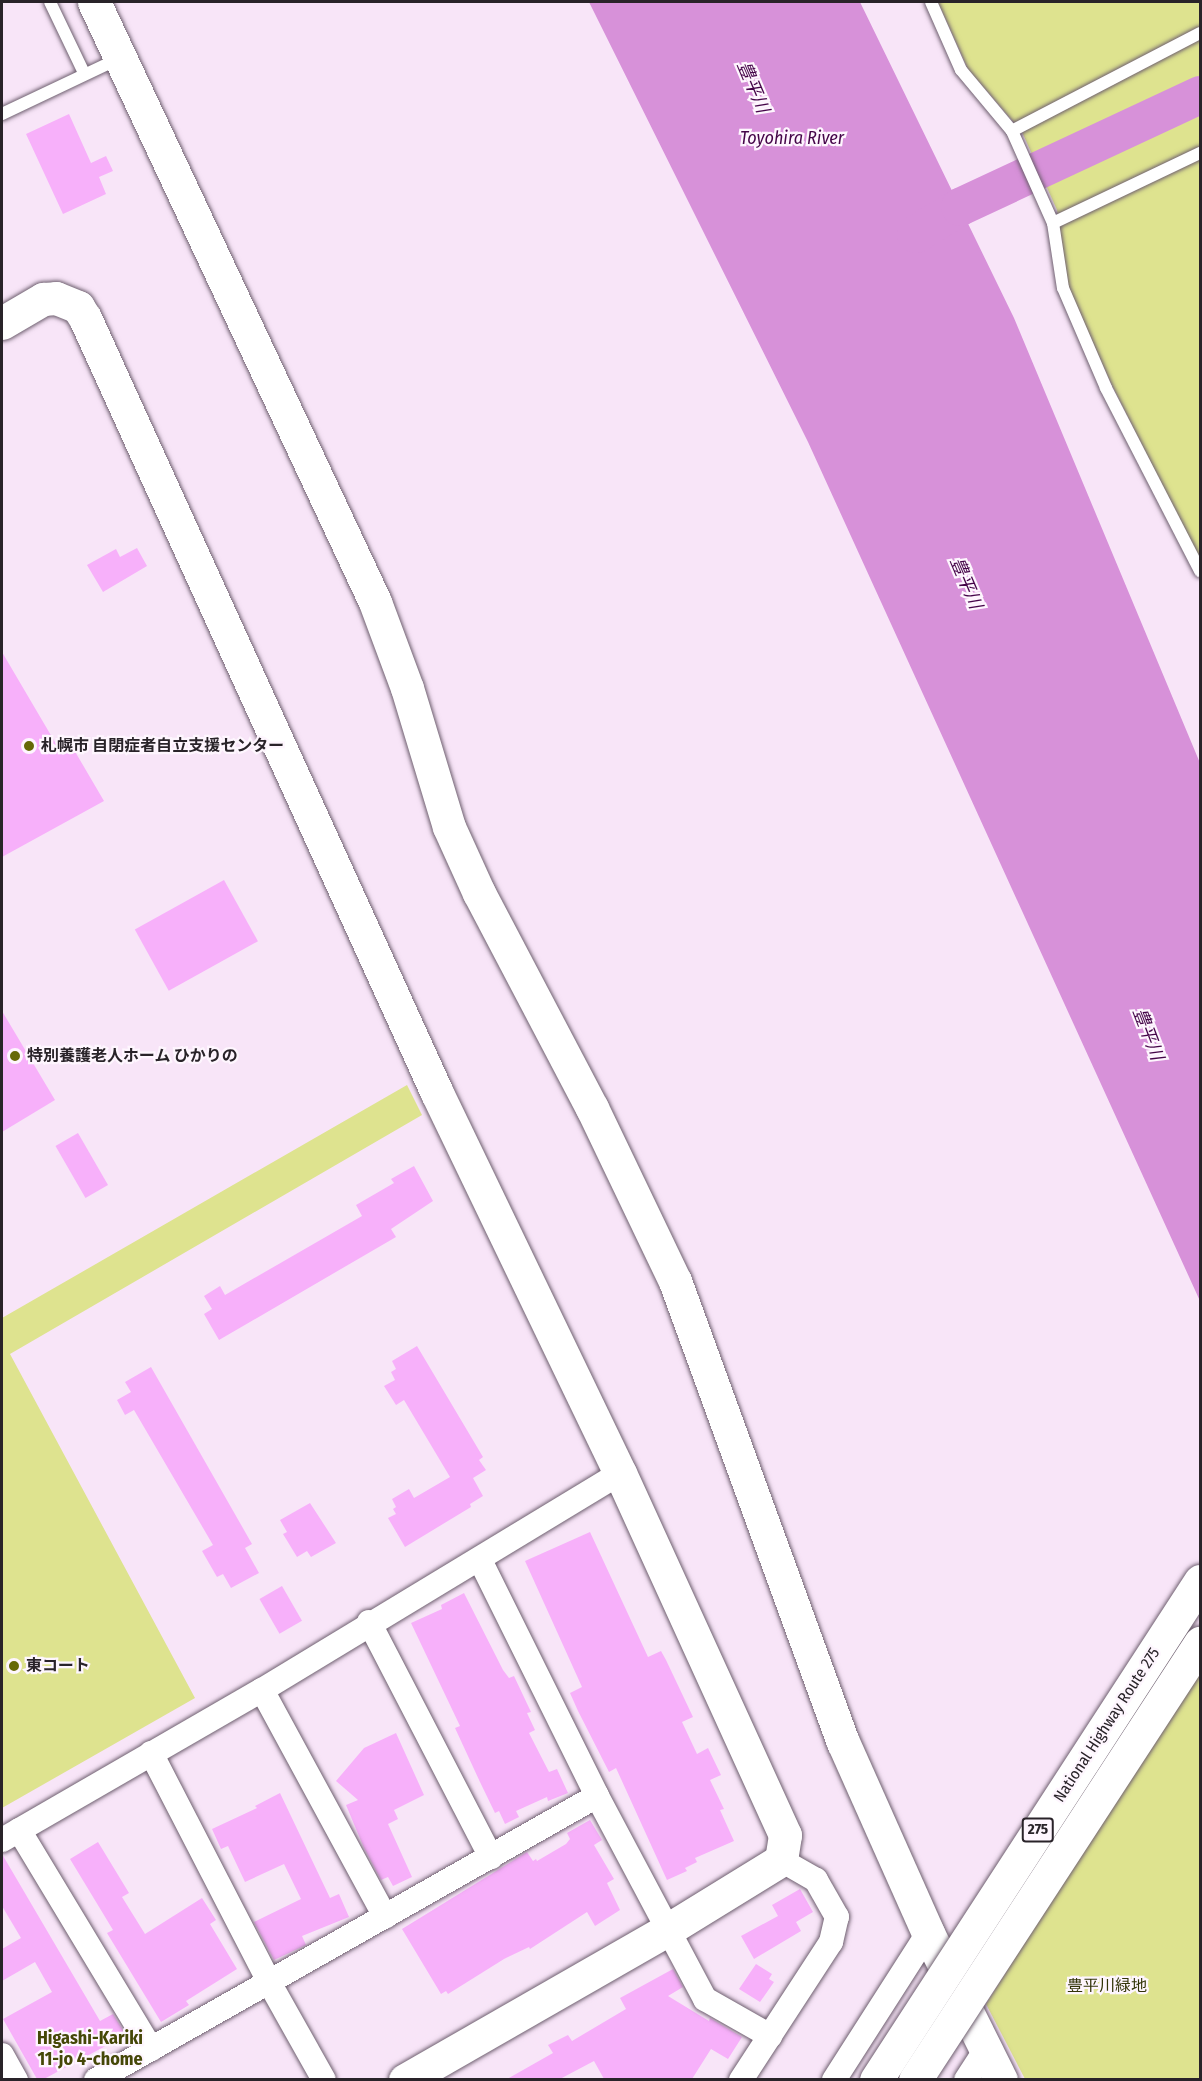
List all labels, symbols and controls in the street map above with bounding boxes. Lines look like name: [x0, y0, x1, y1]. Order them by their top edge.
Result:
water label: 豊平川: [733, 58, 773, 116]
water label: Toyohira River: [740, 127, 844, 149]
water label: 豊平川: [946, 554, 986, 612]
place label: 札幌市 自閉症者自立支援センター: [41, 736, 284, 756]
marker: 札幌市 自閉症者自立支援センター: [22, 739, 36, 753]
water label: 豊平川: [1128, 1005, 1168, 1063]
place label: 特別養護老人ホーム ひかりの: [27, 1046, 238, 1066]
marker: 特別養護老人ホーム ひかりの: [8, 1049, 22, 1063]
street label: National Highway Route 275: [1050, 1644, 1164, 1806]
place label: 東コート: [26, 1656, 90, 1676]
marker: 東コート: [7, 1659, 21, 1673]
road number: 275: [1022, 1818, 1054, 1842]
park label: 豊平川緑地: [1067, 1976, 1147, 1996]
district label: Higashi-Kariki 11-jo 4-chome: [37, 2028, 143, 2070]

